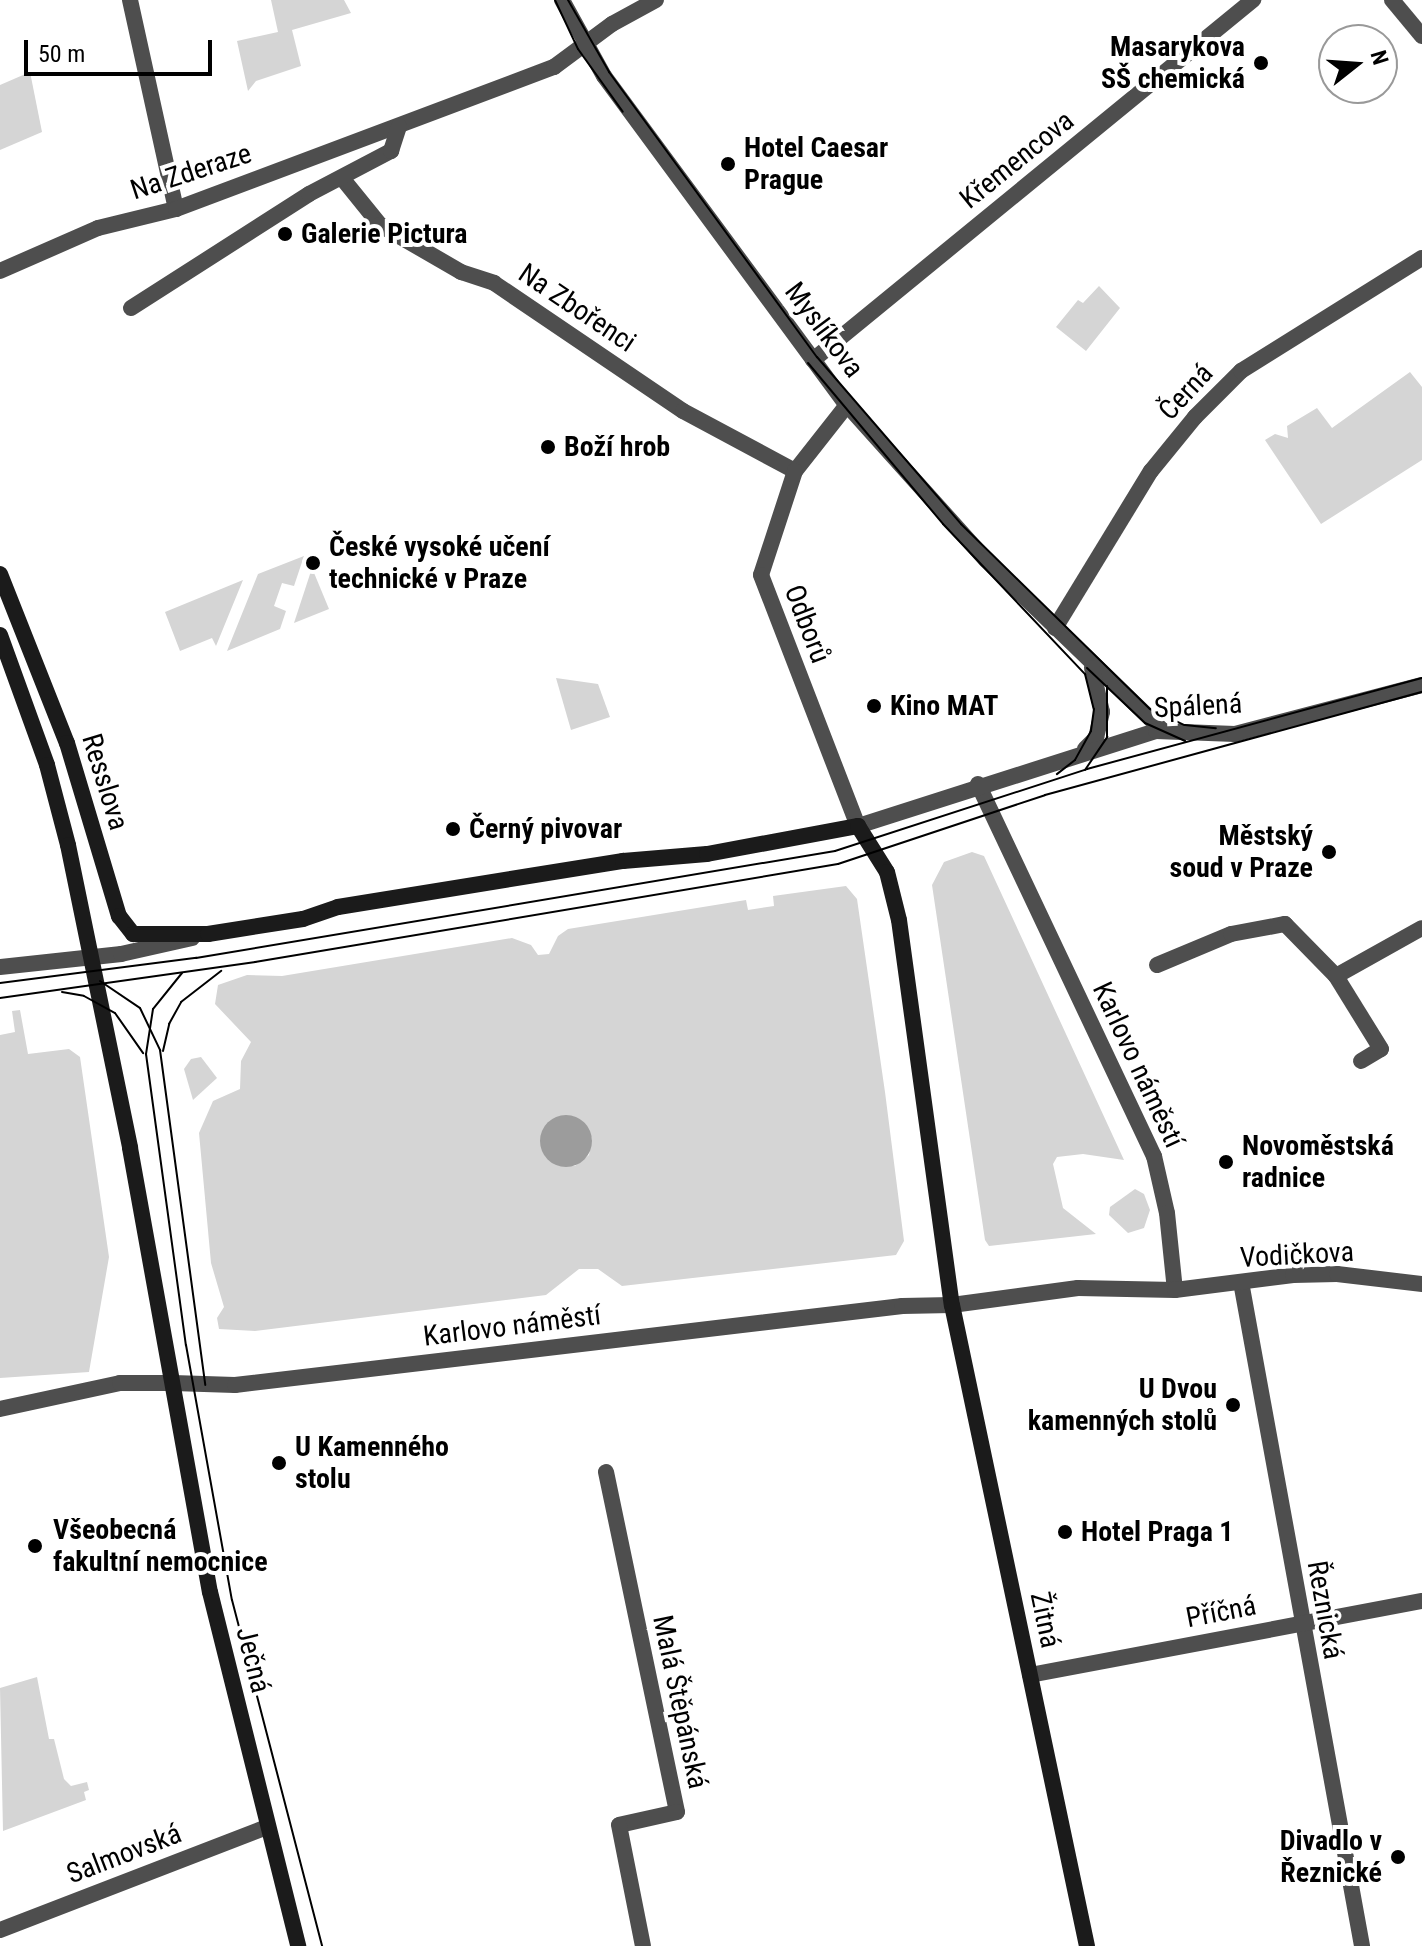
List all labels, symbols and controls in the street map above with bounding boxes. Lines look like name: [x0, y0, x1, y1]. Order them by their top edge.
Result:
scale bar: [28, 24, 216, 74]
north arrow: [1318, 24, 1398, 104]
place label: Masarykova SŠ chemická: [1101, 30, 1245, 96]
text: 50 m: [38, 40, 85, 68]
text: N: [1366, 47, 1393, 68]
marker: Masarykova SŠ chemická: [1252, 54, 1270, 72]
street label: Křemencova: [953, 104, 1081, 216]
place label: Hotel Caesar Prague: [744, 131, 888, 197]
street label: Na Zderaze: [126, 137, 256, 207]
marker: Hotel Caesar Prague: [719, 155, 737, 173]
place label: Galerie Pictura: [301, 217, 467, 251]
marker: Galerie Pictura: [276, 225, 294, 243]
street label: Na Zbořenci: [512, 257, 642, 359]
street label: Myslíkova: [777, 276, 871, 384]
street label: Černá: [1152, 357, 1220, 427]
place label: Boží hrob: [564, 430, 670, 464]
marker: Boží hrob: [539, 438, 557, 456]
place label: České vysoké učení technické v Praze: [329, 530, 550, 596]
marker: České vysoké učení technické v Praze: [304, 554, 322, 572]
street label: Odborů: [777, 580, 837, 668]
street label: Spálená: [1153, 687, 1243, 725]
place label: Kino MAT: [890, 689, 998, 723]
marker: Kino MAT: [865, 697, 883, 715]
street label: Resslova: [74, 730, 136, 834]
place label: Černý pivovar: [469, 812, 622, 846]
place label: Městský soud v Praze: [1169, 819, 1313, 885]
marker: Černý pivovar: [444, 820, 462, 838]
marker: Městský soud v Praze: [1320, 843, 1338, 861]
street label: Karlovo náměstí: [1085, 977, 1191, 1153]
place label: Novoměstská radnice: [1242, 1129, 1394, 1195]
marker: Novoměstská radnice: [1217, 1153, 1235, 1171]
street label: Vodičkova: [1239, 1235, 1355, 1275]
street label: Karlovo náměstí: [421, 1298, 603, 1354]
place label: U Dvou kamenných stolů: [1028, 1372, 1217, 1438]
marker: U Dvou kamenných stolů: [1224, 1396, 1242, 1414]
place label: U Kamenného stolu: [295, 1430, 449, 1496]
marker: U Kamenného stolu: [270, 1454, 288, 1472]
place label: Všeobecná fakultní nemocnice: [53, 1513, 268, 1579]
place label: Hotel Praga 1: [1081, 1515, 1233, 1549]
marker: Hotel Praga 1: [1056, 1523, 1074, 1541]
marker: Všeobecná fakultní nemocnice: [24, 1535, 46, 1557]
street label: Řeznická: [1300, 1558, 1350, 1662]
street label: Žitná: [1023, 1589, 1067, 1651]
street label: Příčná: [1183, 1589, 1259, 1635]
street label: Malá Štěpánská: [645, 1612, 715, 1792]
street label: Ječná: [229, 1624, 277, 1696]
street label: Salmovská: [62, 1817, 186, 1891]
place label: Divadlo v Řeznické: [1280, 1824, 1382, 1890]
marker: Divadlo v Řeznické: [1389, 1848, 1407, 1866]

